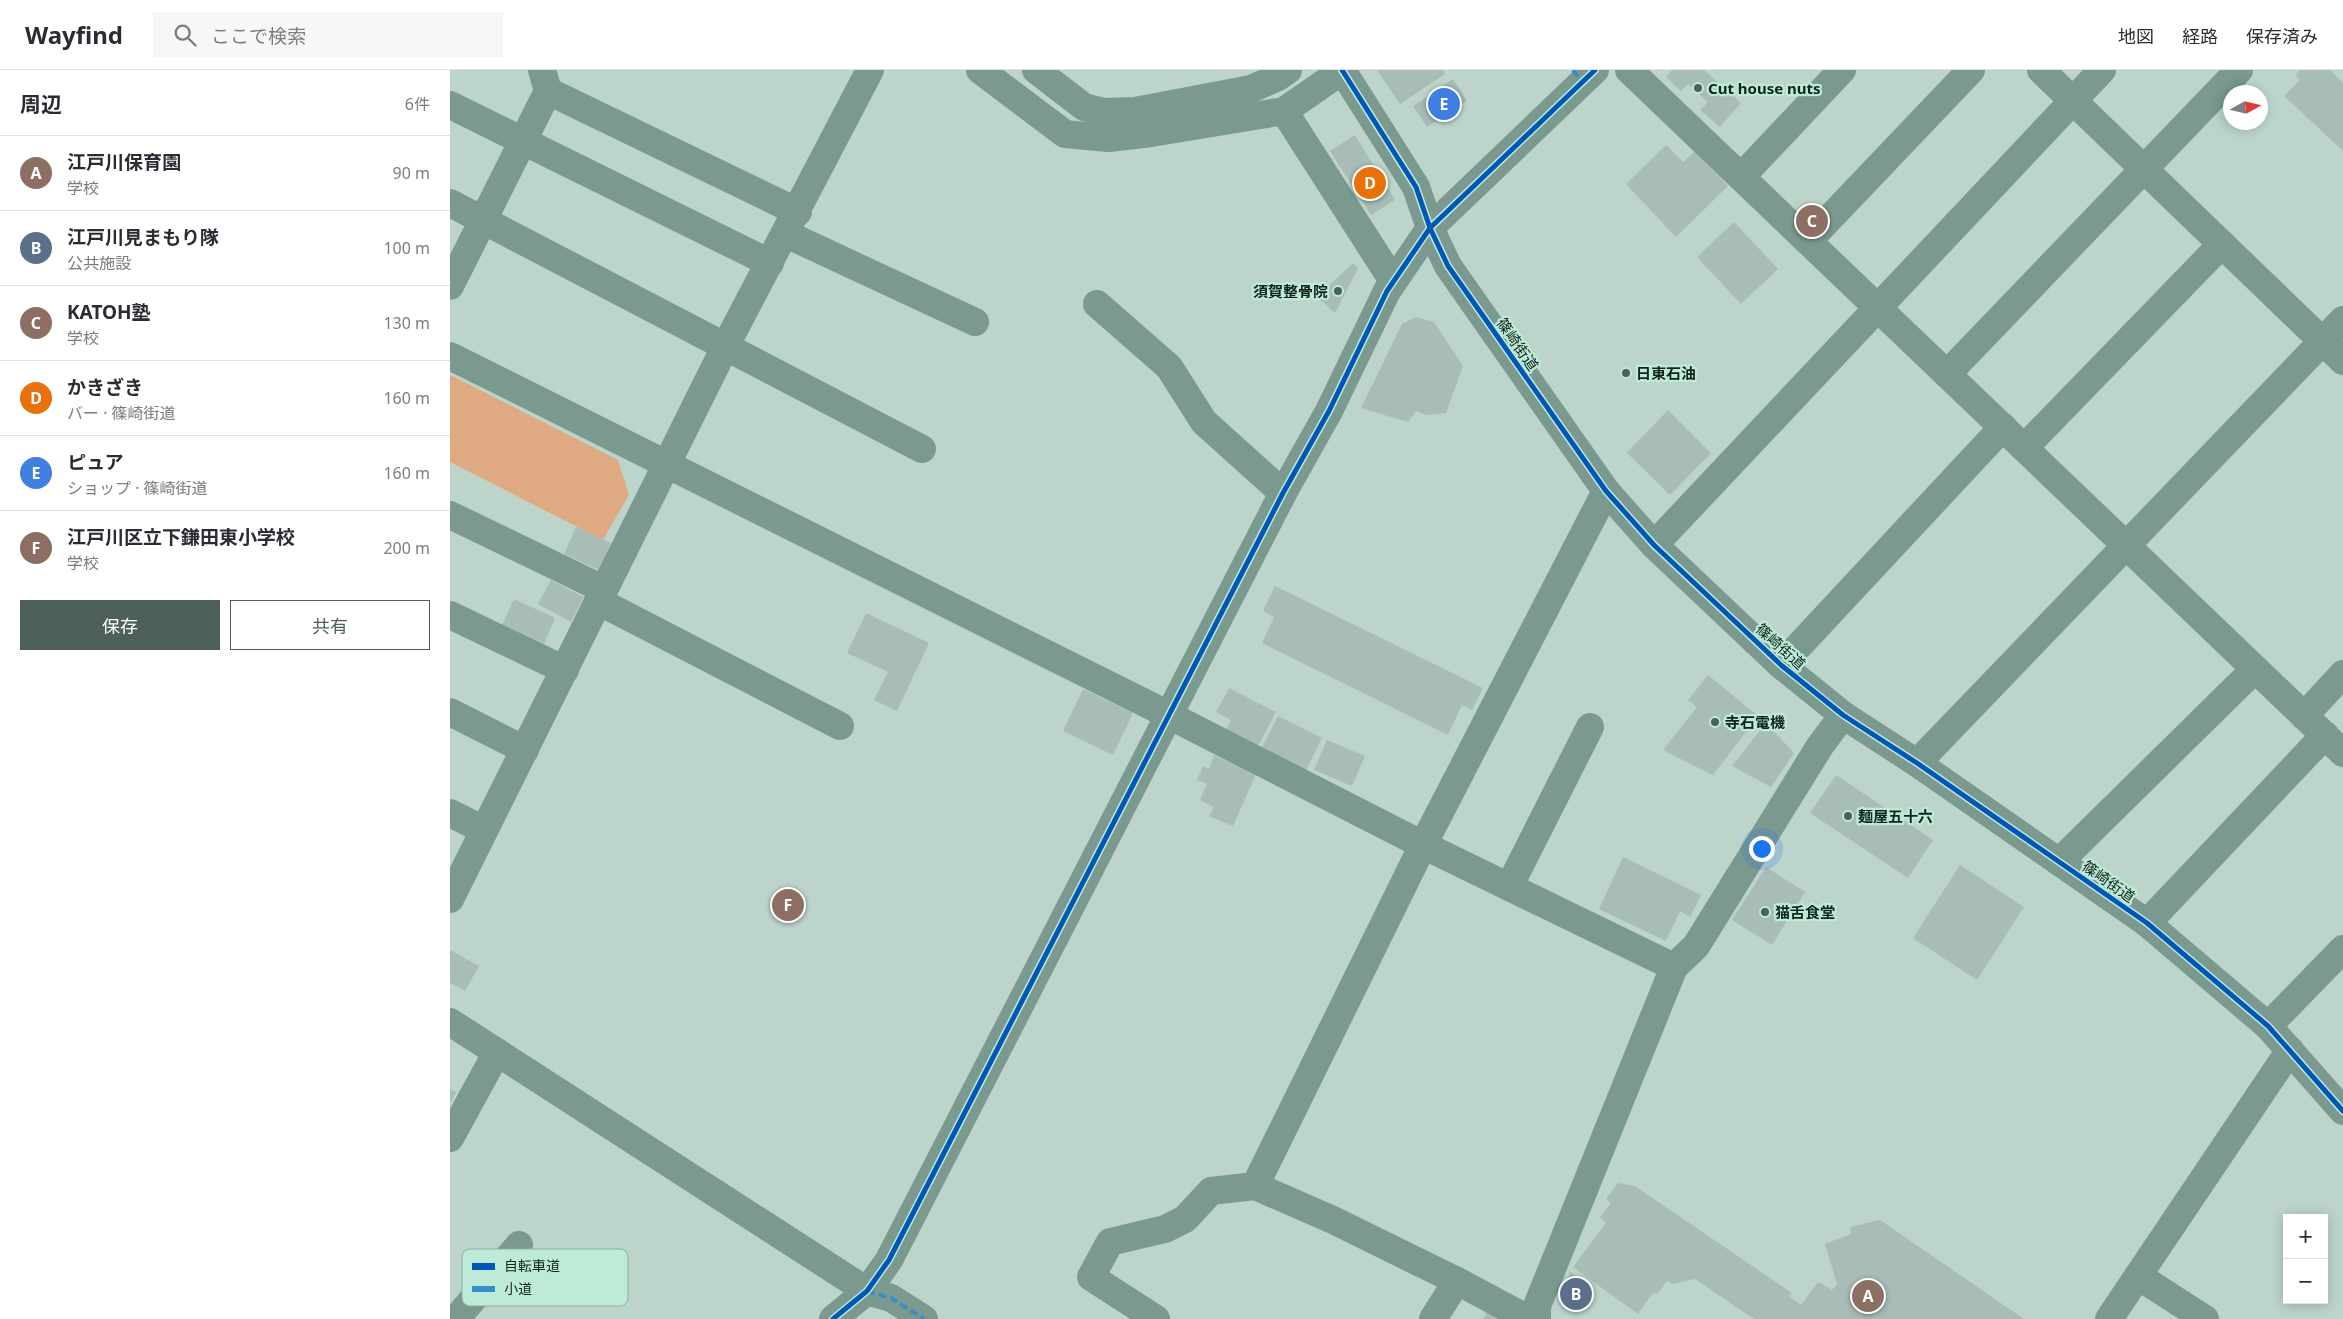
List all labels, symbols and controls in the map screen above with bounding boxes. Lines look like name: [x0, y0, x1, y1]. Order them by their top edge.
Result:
search box: [153, 12, 503, 57]
text: Wayfind: [25, 18, 123, 51]
icon: search: [171, 21, 199, 49]
text: ここで検索: [211, 23, 306, 49]
text: 地図: [2118, 24, 2154, 48]
text: 経路: [2182, 24, 2218, 48]
text: 保存済み: [2246, 24, 2318, 48]
place label: Cut house nuts: [1708, 78, 1821, 98]
marker: Cut house nuts: [1692, 82, 1704, 94]
pin: E: [1428, 85, 1460, 123]
north arrow: [2223, 85, 2268, 130]
text: 周辺: [20, 90, 62, 118]
text: 6件: [405, 93, 430, 115]
text: 江戸川保育園: [67, 149, 181, 175]
text: A: [30, 162, 42, 184]
text: 90 m: [393, 162, 430, 184]
pin: D: [1354, 164, 1386, 202]
text: 学校: [67, 177, 99, 199]
pin: C: [1796, 202, 1828, 240]
text: 江戸川見まもり隊: [67, 224, 219, 250]
text: B: [31, 237, 41, 259]
text: 100 m: [383, 237, 430, 259]
text: 公共施設: [67, 252, 131, 274]
place label: 須賀整骨院: [1253, 281, 1328, 301]
marker: 須賀整骨院: [1332, 285, 1344, 297]
text: KATOH塾: [67, 299, 151, 325]
text: C: [31, 312, 41, 334]
text: 130 m: [383, 312, 430, 334]
street label: 篠崎街道: [1493, 314, 1543, 374]
text: 学校: [67, 327, 99, 349]
place label: 日東石油: [1636, 363, 1696, 383]
marker: 日東石油: [1620, 367, 1632, 379]
text: かきざき: [67, 374, 143, 400]
text: D: [30, 387, 42, 409]
text: 160 m: [383, 387, 430, 409]
text: バー · 篠崎街道: [67, 402, 176, 424]
text: ピュア: [67, 449, 124, 475]
text: E: [32, 462, 40, 484]
text: 160 m: [383, 462, 430, 484]
text: ショップ · 篠崎街道: [67, 477, 208, 499]
text: 江戸川区立下鎌田東小学校: [67, 524, 295, 550]
text: F: [32, 537, 40, 559]
text: 200 m: [383, 537, 430, 559]
text: 学校: [67, 552, 99, 574]
button: 保存: [20, 600, 220, 650]
button: 共有: [230, 600, 430, 650]
street label: 篠崎街道: [1752, 618, 1810, 674]
place label: 寺石電機: [1725, 712, 1785, 732]
marker: 寺石電機: [1709, 716, 1721, 728]
place label: 麺屋五十六: [1858, 806, 1933, 826]
marker: 麺屋五十六: [1842, 810, 1854, 822]
your location: [1749, 836, 1775, 862]
street label: 篠崎街道: [2079, 856, 2139, 906]
pin: F: [772, 886, 804, 924]
place label: 猫舌食堂: [1775, 902, 1835, 922]
marker: 猫舌食堂: [1759, 906, 1771, 918]
map controls: [2283, 1214, 2328, 1304]
button: +: [2283, 1214, 2328, 1259]
legend: [462, 1249, 628, 1306]
text: 自転車道: [504, 1256, 560, 1275]
button: −: [2283, 1259, 2328, 1304]
pin: B: [1560, 1275, 1592, 1313]
pin: A: [1852, 1277, 1884, 1315]
text: 小道: [504, 1279, 532, 1298]

